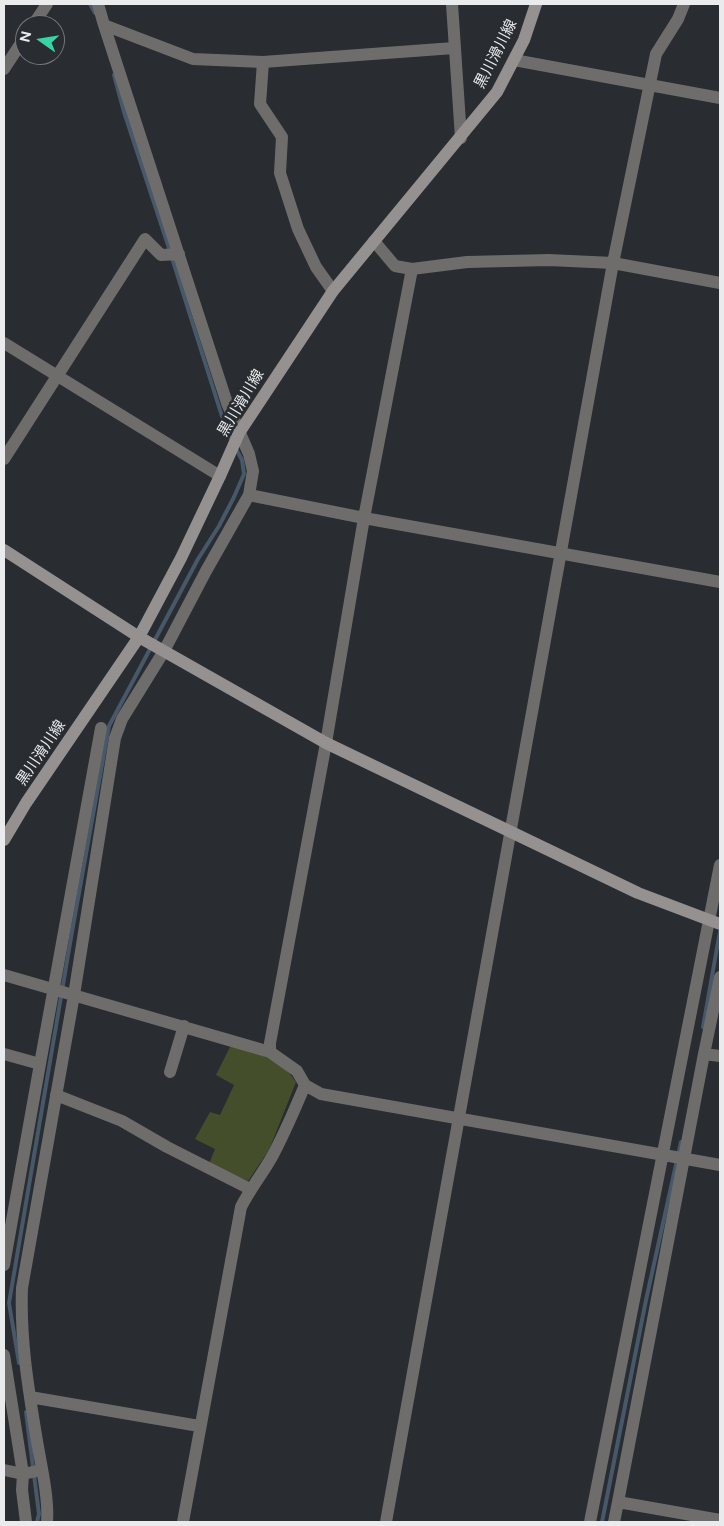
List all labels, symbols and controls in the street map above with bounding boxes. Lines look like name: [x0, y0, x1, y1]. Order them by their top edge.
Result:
north arrow: [15, 15, 65, 65]
street label: 黒川滑川線: [471, 17, 521, 91]
text: N: [16, 30, 35, 44]
street label: 黒川滑川線: [214, 366, 268, 440]
street label: 黒川滑川線: [13, 717, 69, 789]

